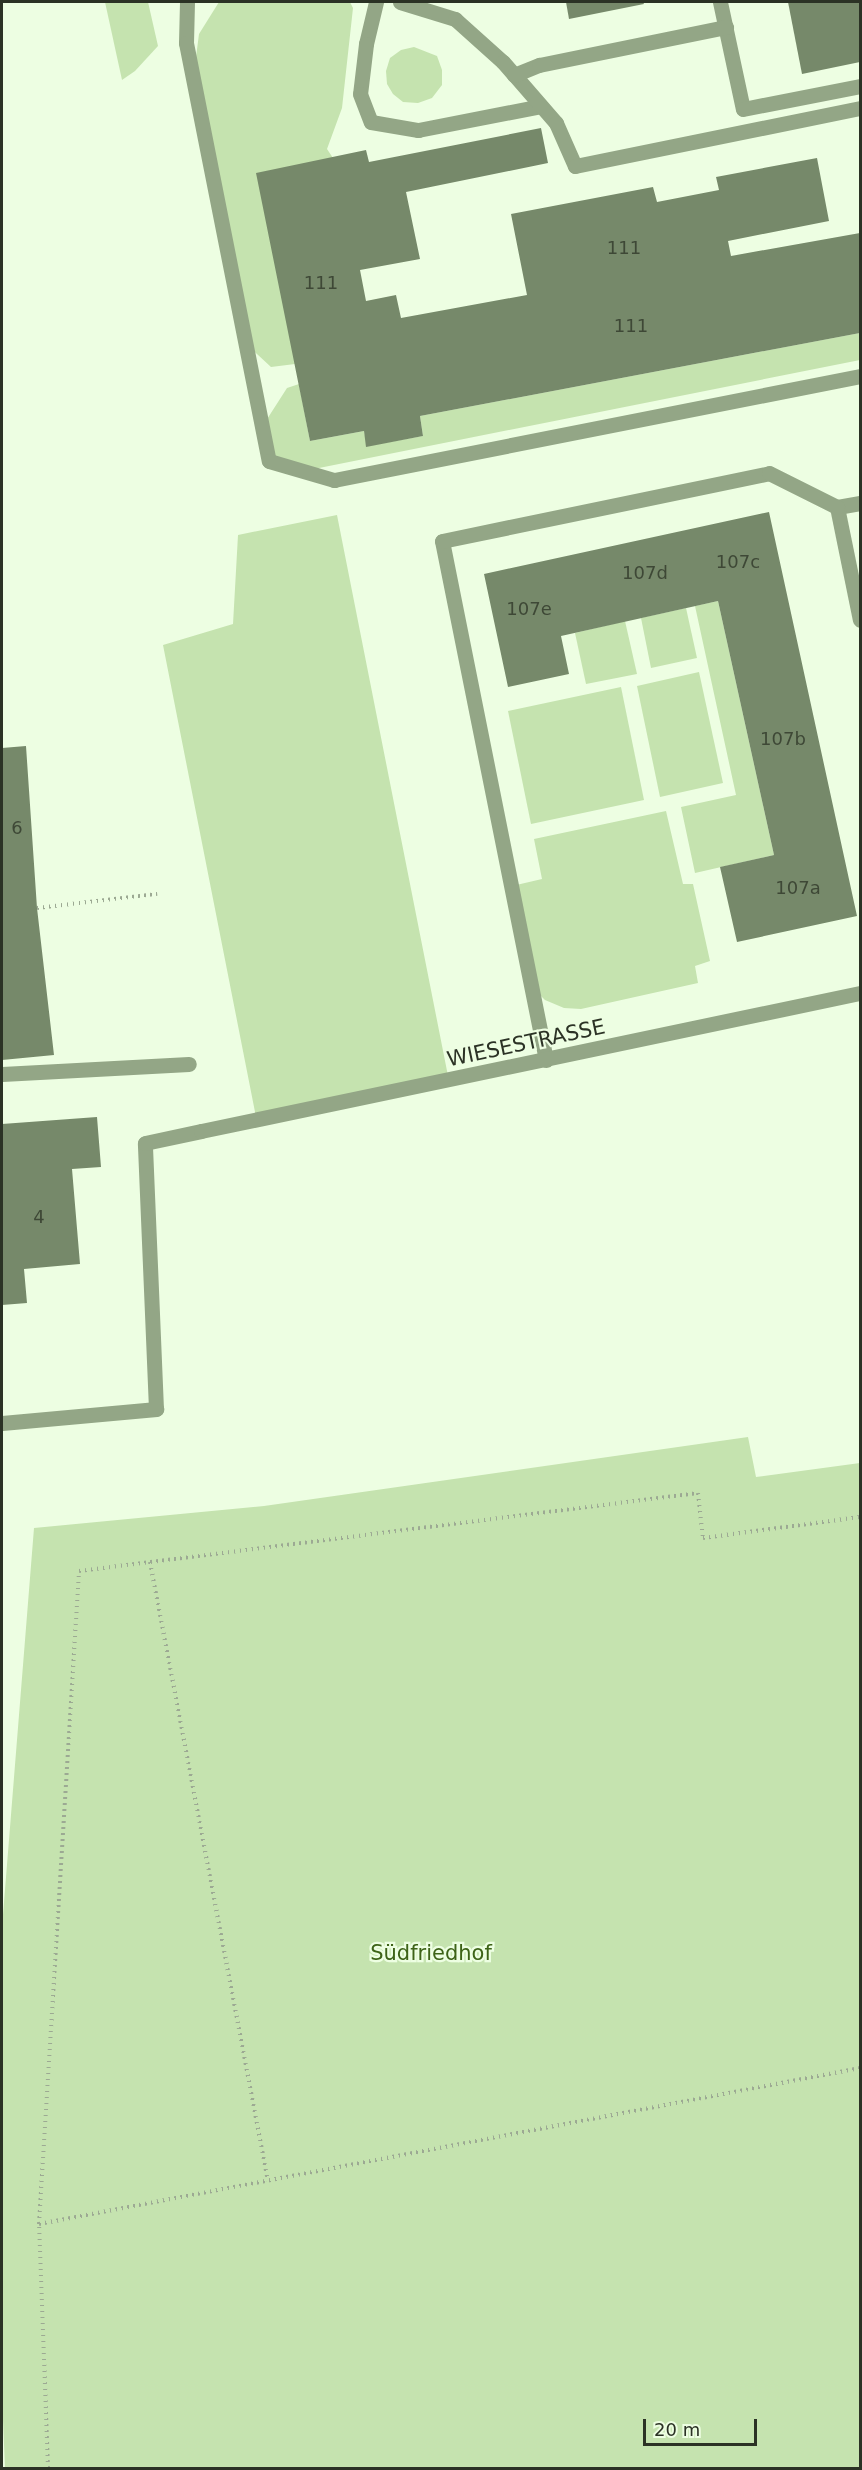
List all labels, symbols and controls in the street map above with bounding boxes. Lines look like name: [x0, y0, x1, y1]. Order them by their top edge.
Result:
house number: 111: [607, 237, 641, 259]
house number: 111: [304, 272, 338, 294]
house number: 111: [614, 315, 648, 337]
house number: 107c: [716, 551, 760, 573]
house number: 107d: [622, 562, 668, 584]
house number: 107e: [506, 598, 552, 620]
house number: 107b: [760, 728, 806, 750]
house number: 6: [11, 817, 23, 839]
house number: 107a: [775, 877, 821, 899]
street label: WIESESTRASSE: [445, 1014, 607, 1072]
house number: 4: [33, 1206, 45, 1228]
park label: Südfriedhof: [370, 1940, 492, 1966]
scale bar: [646, 2407, 760, 2445]
text: 20 m: [654, 2419, 700, 2440]

